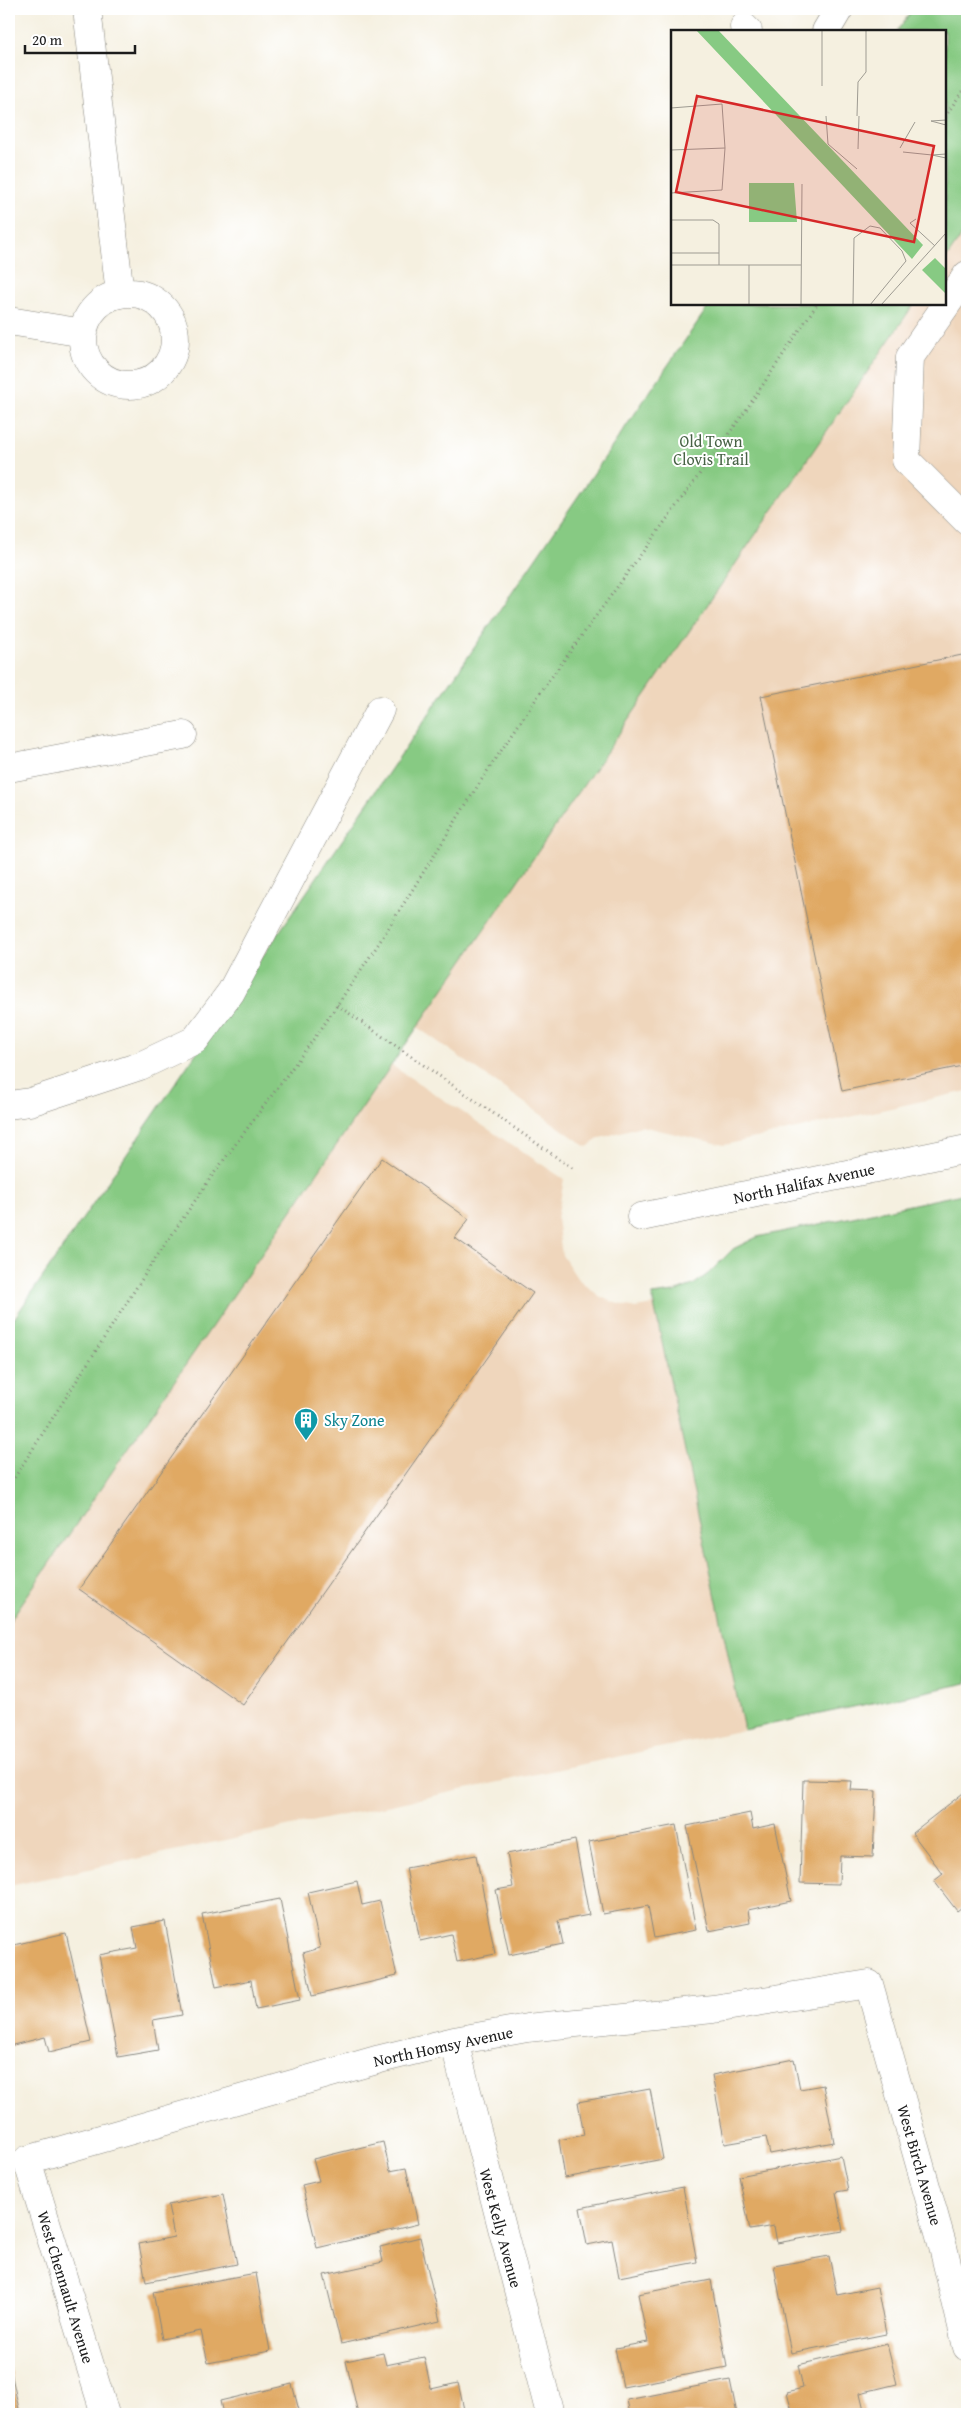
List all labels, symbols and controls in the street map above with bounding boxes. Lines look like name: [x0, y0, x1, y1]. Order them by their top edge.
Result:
scale bar: [25, 22, 135, 54]
text: 20 m: [32, 29, 63, 50]
inset map: [671, 30, 946, 305]
park label: Old Town Clovis Trail: [673, 429, 749, 471]
street label: North Halifax Avenue: [731, 1156, 877, 1210]
building icon: Sky Zone: [293, 1407, 319, 1441]
place label: Sky Zone: [324, 1408, 385, 1432]
street label: North Homsy Avenue: [371, 2019, 515, 2073]
street label: West Birch Avenue: [891, 2102, 949, 2228]
street label: West Kelly Avenue: [474, 2166, 528, 2290]
street label: West Chennault Avenue: [31, 2208, 101, 2366]

